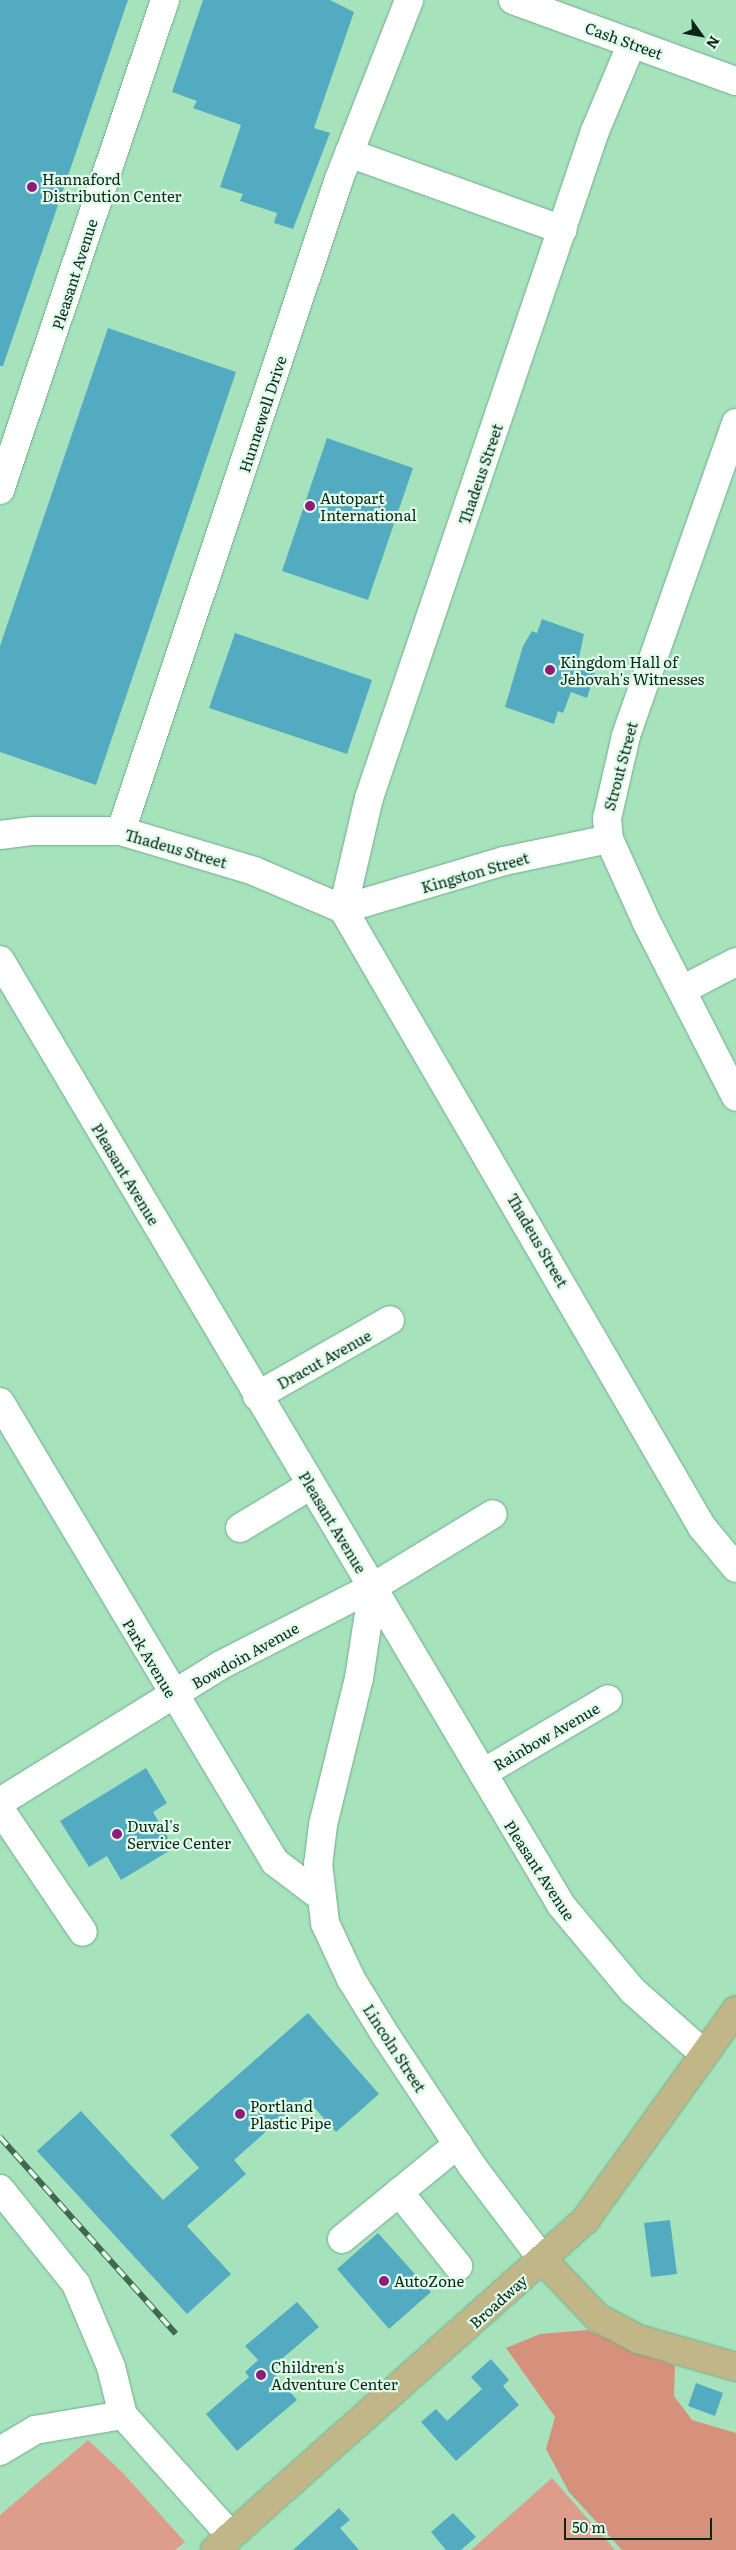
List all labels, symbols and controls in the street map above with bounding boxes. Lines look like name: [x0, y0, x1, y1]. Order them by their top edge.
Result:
north arrow: [676, 10, 726, 60]
street label: Cash Street: [583, 18, 665, 62]
text: N: [702, 33, 725, 53]
place label: Hannaford Distribution Center: [42, 169, 182, 204]
marker: Hannaford Distribution Center: [26, 181, 38, 193]
street label: Pleasant Avenue: [48, 216, 100, 332]
street label: Hunnewell Drive: [235, 353, 289, 475]
street label: Thadeus Street: [454, 421, 506, 527]
place label: Autopart International: [320, 488, 417, 523]
marker: Autopart International: [304, 500, 316, 512]
place label: Kingdom Hall of Jehovah's Witnesses: [560, 652, 704, 687]
marker: Kingdom Hall of Jehovah's Witnesses: [544, 664, 556, 676]
street label: Strout Street: [599, 720, 641, 812]
street label: Thadeus Street: [123, 825, 229, 871]
street label: Kingston Street: [419, 848, 531, 896]
street label: Pleasant Avenue: [89, 1120, 163, 1228]
street label: Thadeus Street: [504, 1190, 572, 1290]
street label: Dracut Avenue: [274, 1326, 374, 1392]
street label: Pleasant Avenue: [296, 1468, 370, 1576]
street label: Park Avenue: [119, 1615, 181, 1701]
street label: Bowdoin Avenue: [188, 1618, 302, 1692]
street label: Rainbow Avenue: [490, 1698, 602, 1774]
place label: Duval's Service Center: [127, 1816, 231, 1851]
street label: Pleasant Avenue: [501, 1817, 579, 1923]
marker: Duval's Service Center: [111, 1828, 123, 1840]
street label: Lincoln Street: [360, 2001, 430, 2095]
place label: Portland Plastic Pipe: [250, 2096, 331, 2131]
marker: Portland Plastic Pipe: [234, 2108, 246, 2120]
street label: Broadway: [466, 2270, 530, 2332]
place label: AutoZone: [394, 2272, 464, 2290]
marker: AutoZone: [378, 2275, 390, 2287]
place label: Children's Adventure Center: [271, 2357, 398, 2392]
marker: Children's Adventure Center: [255, 2369, 267, 2381]
scale bar: [566, 2508, 714, 2540]
text: 50 m: [572, 2515, 606, 2538]

